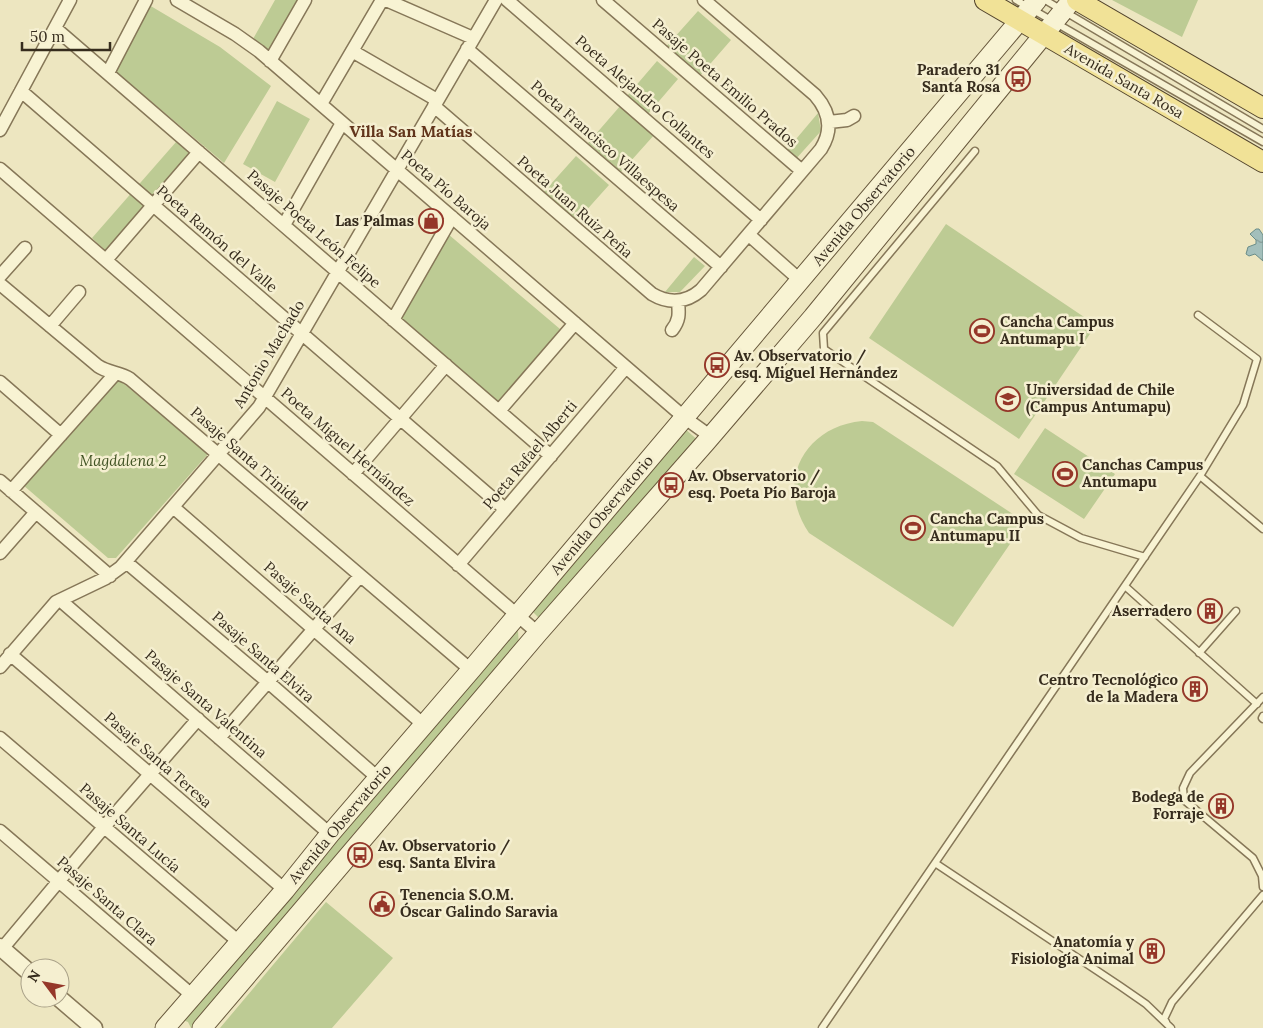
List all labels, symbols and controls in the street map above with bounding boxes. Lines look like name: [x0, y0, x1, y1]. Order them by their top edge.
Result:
street label: Pasaje Poeta Emilio Prados: [649, 14, 802, 151]
scale bar: [22, 20, 110, 52]
text: 50 m: [30, 27, 65, 46]
street label: Poeta Alejandro Collantes: [572, 31, 719, 162]
street label: Avenida Santa Rosa: [1061, 38, 1187, 122]
place label: Paradero 31 Santa Rosa: [917, 60, 1000, 96]
bus stop icon: Paradero 31 Santa Rosa: [1005, 66, 1031, 92]
street label: Poeta Francisco Villaespesa: [527, 76, 684, 216]
district label: Villa San Matías: [350, 121, 473, 141]
street label: Avenida Observatorio: [807, 142, 919, 270]
street label: Poeta Pío Baroja: [397, 145, 495, 234]
street label: Poeta Juan Ruiz Peña: [514, 151, 637, 262]
street label: Pasaje Poeta León Felipe: [244, 165, 385, 292]
street label: Poeta Ramón del Valle: [153, 181, 282, 296]
shop icon: Las Palmas: [418, 208, 444, 234]
place label: Las Palmas: [335, 211, 414, 230]
street label: Antonio Machado: [228, 296, 308, 412]
place label: Cancha Campus Antumapu I: [1000, 312, 1114, 348]
sports icon: Cancha Campus Antumapu I: [969, 318, 995, 344]
place label: Av. Observatorio / esq. Miguel Hernández: [734, 346, 898, 382]
bus stop icon: Av. Observatorio / esq. Miguel Hernández: [704, 352, 730, 378]
place label: Universidad de Chile (Campus Antumapu): [1026, 380, 1175, 417]
street label: Poeta Miguel Hernández: [277, 383, 419, 510]
school or university icon: Universidad de Chile (Campus Antumapu): [995, 386, 1021, 412]
street label: Poeta Rafael Alberti: [479, 396, 581, 513]
street label: Pasaje Santa Trinidad: [187, 403, 312, 515]
park label: Magdalena 2: [80, 451, 167, 470]
street label: Avenida Observatorio: [545, 451, 657, 579]
place label: Canchas Campus Antumapu: [1082, 455, 1203, 491]
sports icon: Canchas Campus Antumapu: [1052, 461, 1078, 487]
place label: Av. Observatorio / esq. Poeta Pío Baroja: [688, 466, 836, 502]
bus stop icon: Av. Observatorio / esq. Poeta Pío Baroja: [658, 472, 684, 498]
place label: Cancha Campus Antumapu II: [930, 509, 1044, 545]
sports icon: Cancha Campus Antumapu II: [900, 515, 926, 541]
street label: Pasaje Santa Ana: [260, 557, 361, 648]
building icon: Aserradero: [1197, 598, 1223, 624]
place label: Aserradero: [1112, 601, 1193, 620]
street label: Pasaje Santa Elvira: [208, 607, 319, 706]
street label: Pasaje Santa Valentina: [141, 646, 271, 762]
place label: Centro Tecnológico de la Madera: [1039, 670, 1179, 706]
building icon: Centro Tecnológico de la Madera: [1182, 676, 1208, 702]
street label: Pasaje Santa Teresa: [101, 708, 216, 812]
street label: Avenida Observatorio: [283, 760, 395, 888]
street label: Pasaje Santa Lucía: [76, 779, 185, 877]
place label: Bodega de Forraje: [1132, 787, 1204, 823]
building icon: Bodega de Forraje: [1208, 793, 1234, 819]
place label: Av. Observatorio / esq. Santa Elvira: [378, 836, 511, 872]
bus stop icon: Av. Observatorio / esq. Santa Elvira: [347, 842, 373, 868]
street label: Pasaje Santa Clara: [53, 852, 162, 949]
place label: Tenencia S.O.M. Óscar Galindo Saravia: [400, 885, 558, 921]
public building icon: Tenencia S.O.M. Óscar Galindo Saravia: [369, 891, 395, 917]
place label: Anatomía y Fisiología Animal: [1011, 932, 1135, 968]
building icon: Anatomía y Fisiología Animal: [1139, 938, 1165, 964]
north arrow: [20, 958, 70, 1008]
text: N: [23, 967, 45, 985]

